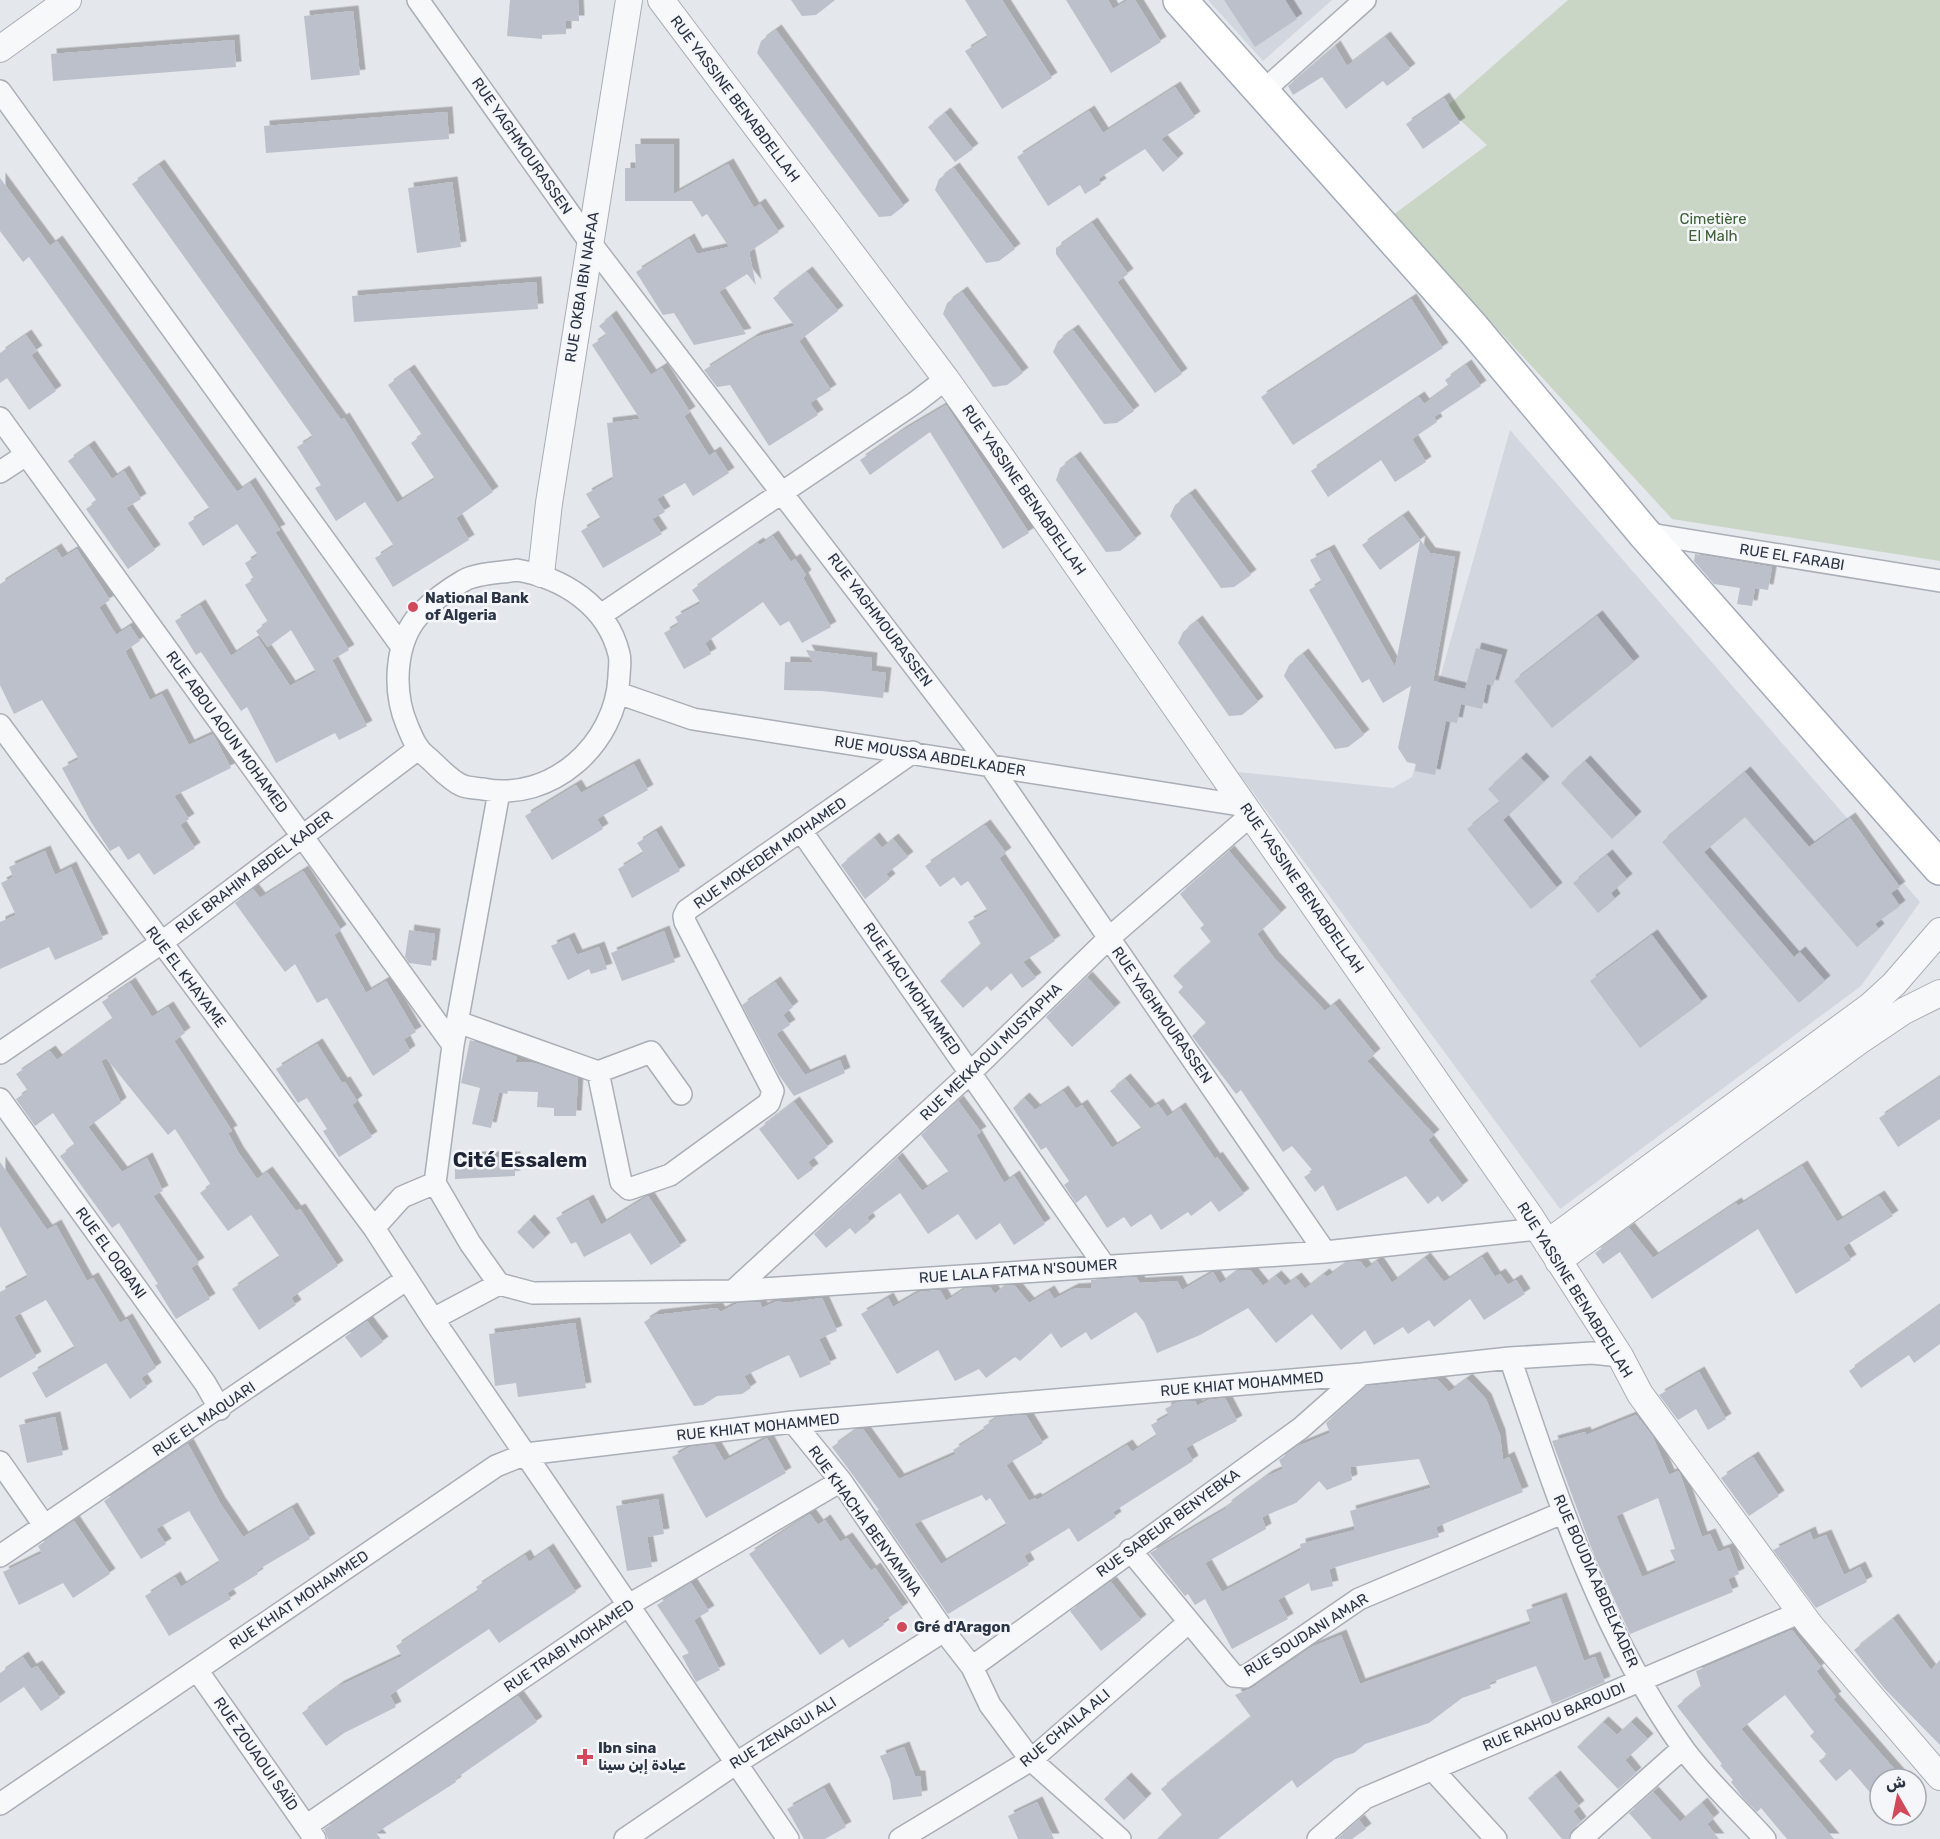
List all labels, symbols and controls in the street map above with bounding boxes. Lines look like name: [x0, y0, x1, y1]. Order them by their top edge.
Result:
street label: RUE YASSINE BENABDELLAH: [666, 12, 804, 186]
street label: RUE YAGHMOURASSEN: [468, 74, 576, 218]
street label: RUE OKBA IBN NAFAA: [561, 210, 603, 364]
park label: Cimetière El Malh: [1679, 210, 1747, 245]
street label: RUE YASSINE BENABDELLAH: [958, 401, 1090, 579]
street label: RUE EL FARABI: [1738, 540, 1846, 574]
street label: RUE YAGHMOURASSEN: [824, 550, 936, 690]
place label: National Bank of Algeria: [425, 589, 529, 624]
marker: National Bank of Algeria: [406, 600, 420, 614]
street label: RUE ABOU AOUN MOHAMED: [162, 648, 292, 816]
street label: RUE MOUSSA ABDELKADER: [833, 732, 1027, 780]
street label: RUE MOKEDEM MOHAMED: [690, 793, 850, 913]
street label: RUE YASSINE BENABDELLAH: [1236, 799, 1368, 977]
street label: RUE BRAHIM ABDEL KADER: [172, 807, 336, 937]
street label: RUE HACI MOHAMMED: [859, 919, 965, 1059]
street label: RUE EL KHAYAME: [142, 923, 230, 1031]
street label: RUE YAGHMOURASSEN: [1108, 943, 1216, 1087]
street label: RUE MEKKAOUI MUSTAPHA: [916, 980, 1066, 1124]
district label: Cité Essalem: [453, 1147, 587, 1172]
street label: RUE YASSINE BENABDELLAH: [1513, 1199, 1637, 1381]
street label: RUE EL OQBANI: [72, 1204, 150, 1302]
street label: RUE LALA FATMA N'SOUMER: [918, 1255, 1118, 1287]
street label: RUE KHIAT MOHAMMED: [1160, 1368, 1324, 1400]
street label: RUE EL MAQUARI: [149, 1378, 259, 1460]
street label: RUE KHIAT MOHAMMED: [676, 1409, 840, 1445]
street label: RUE KHACHA BENYAMINA: [804, 1442, 926, 1600]
street label: RUE SABEUR BENYEBKA: [1093, 1465, 1243, 1581]
street label: RUE BOUDIA ABDELKADER: [1550, 1492, 1642, 1670]
street label: RUE KHIAT MOHAMMED: [226, 1547, 372, 1653]
street label: RUE SOUDANI AMAR: [1241, 1589, 1372, 1681]
street label: RUE TRABI MOHAMED: [500, 1596, 638, 1696]
place label: Gré d'Aragon: [914, 1618, 1010, 1636]
marker: Gré d'Aragon: [895, 1620, 909, 1634]
street label: RUE RAHOU BAROUDI: [1480, 1679, 1628, 1755]
street label: RUE CHAILA ALI: [1016, 1685, 1114, 1771]
street label: RUE ZENAGUI ALI: [726, 1693, 840, 1773]
street label: RUE ZOUAOUI SAÏD: [210, 1694, 302, 1814]
place label: Ibn sina عيادة إبن سينا: [598, 1739, 687, 1775]
marker: Ibn sina عيادة إبن سينا: [576, 1748, 594, 1766]
north arrow: [1868, 1767, 1928, 1827]
text: ش: [1884, 1772, 1907, 1794]

